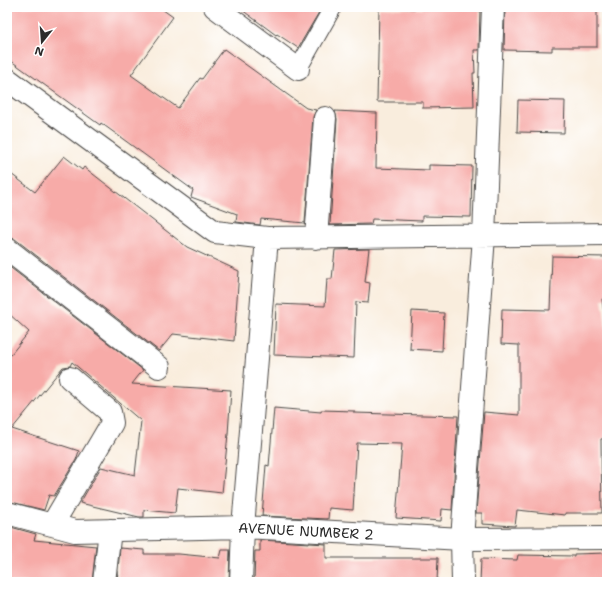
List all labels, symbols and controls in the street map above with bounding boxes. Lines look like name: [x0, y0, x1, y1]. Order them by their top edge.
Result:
north arrow: [22, 22, 62, 62]
text: N: [33, 43, 46, 60]
street label: AVENUE NUMBER 2: [238, 518, 374, 544]

